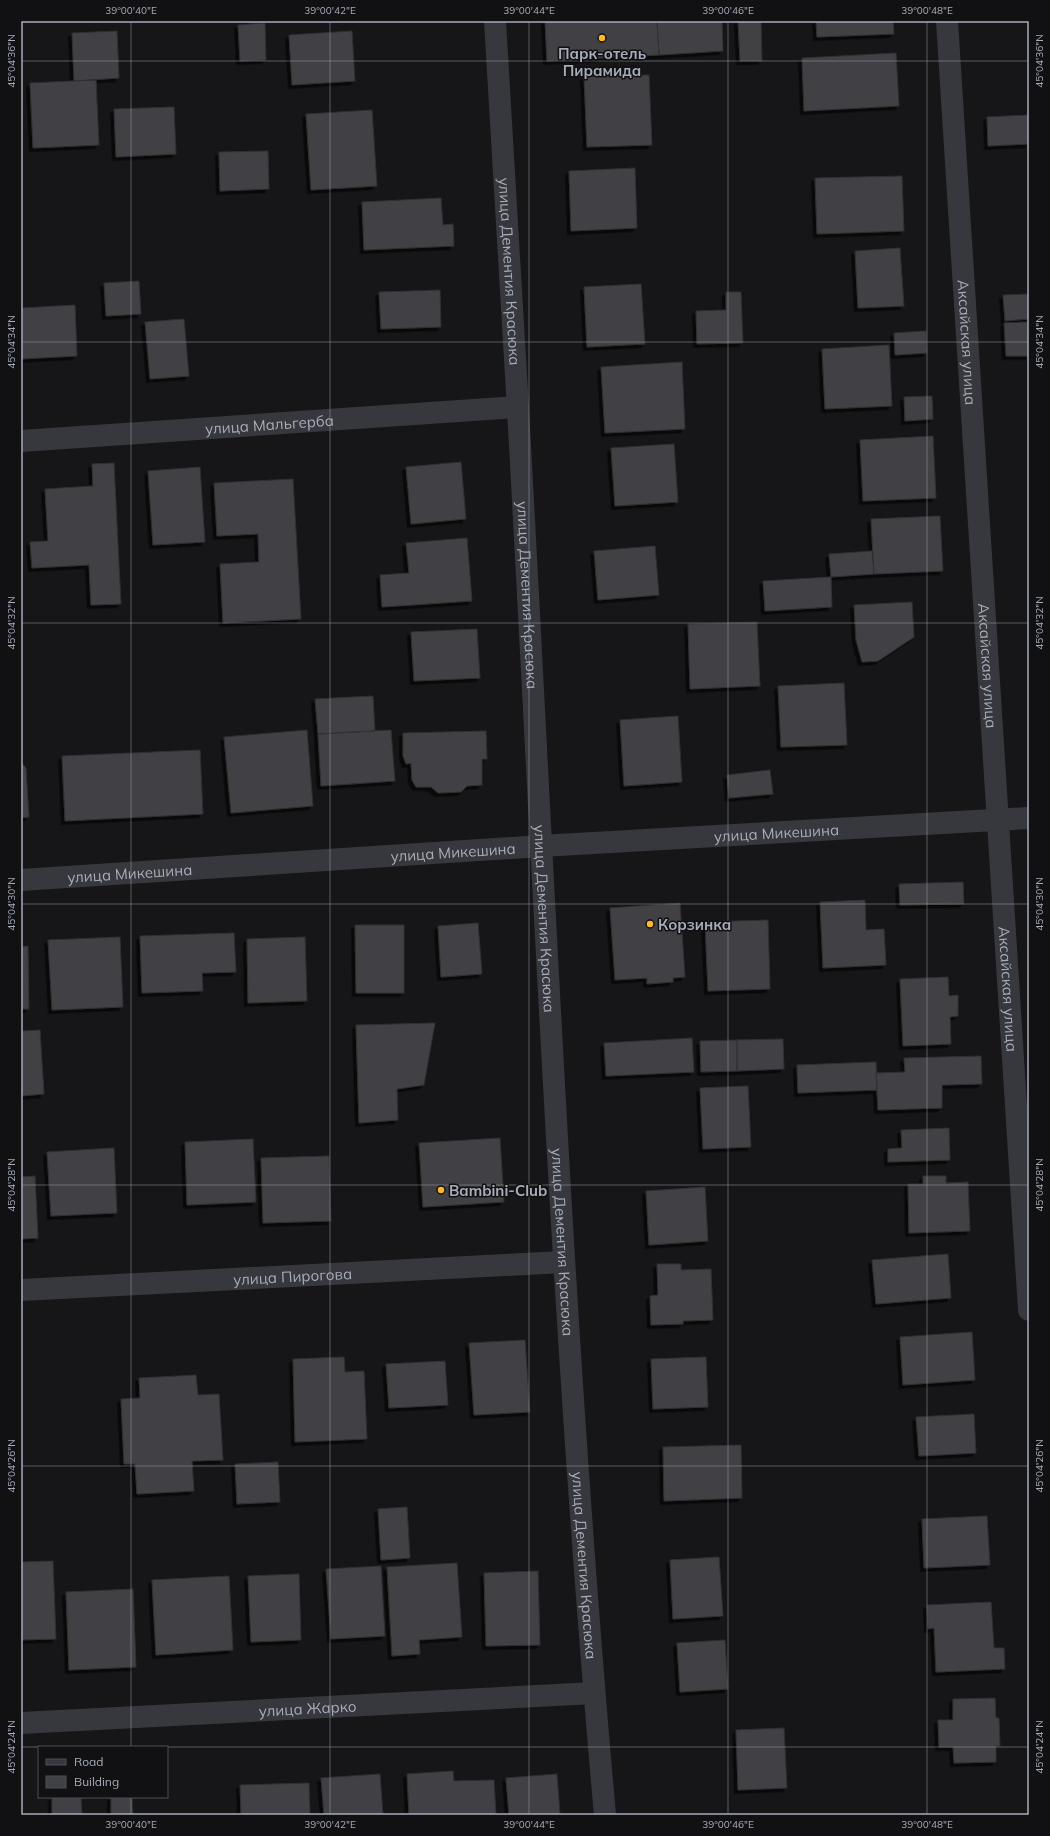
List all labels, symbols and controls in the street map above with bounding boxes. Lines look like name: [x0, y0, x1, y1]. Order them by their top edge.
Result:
text: 39°00'40"E: [105, 4, 157, 17]
text: 39°00'42"E: [304, 4, 356, 17]
text: 39°00'44"E: [503, 4, 555, 17]
text: 39°00'46"E: [702, 4, 754, 17]
text: 39°00'48"E: [901, 4, 953, 17]
marker: Парк-отель Пирамида: [597, 33, 607, 43]
text: 45°04'36"N: [5, 34, 18, 88]
text: 45°04'36"N: [1033, 34, 1046, 88]
place label: Парк-отель Пирамида: [558, 44, 646, 80]
street label: улица Дементия Красюка: [495, 177, 525, 366]
street label: Аксайская улица: [954, 279, 981, 406]
text: 45°04'34"N: [5, 315, 18, 369]
text: 45°04'34"N: [1033, 315, 1046, 369]
street label: улица Мальгерба: [205, 410, 334, 438]
street label: улица Дементия Красюка: [514, 501, 542, 690]
text: 45°04'32"N: [5, 596, 18, 650]
text: 45°04'32"N: [1033, 596, 1046, 650]
street label: Аксайская улица: [975, 602, 1001, 729]
street label: улица Микешина: [713, 819, 840, 846]
street label: улица Дементия Красюка: [530, 824, 559, 1013]
street label: улица Микешина: [390, 838, 516, 865]
street label: улица Микешина: [67, 859, 193, 886]
text: 45°04'30"N: [5, 877, 18, 931]
text: 45°04'30"N: [1033, 877, 1046, 931]
place label: Корзинка: [658, 915, 731, 934]
marker: Корзинка: [645, 919, 655, 929]
street label: Аксайская улица: [995, 926, 1022, 1052]
street label: улица Дементия Красюка: [548, 1148, 578, 1337]
text: 45°04'28"N: [5, 1158, 18, 1212]
text: 45°04'28"N: [1033, 1158, 1046, 1212]
place label: Bambini-Club: [449, 1181, 547, 1200]
marker: Bambini-Club: [436, 1185, 446, 1195]
street label: улица Пирогова: [233, 1263, 353, 1289]
text: 45°04'26"N: [5, 1439, 18, 1493]
text: 45°04'26"N: [1033, 1439, 1046, 1493]
street label: улица Дементия Красюка: [568, 1471, 601, 1660]
street label: улица Жарко: [258, 1696, 357, 1720]
text: 45°04'24"N: [5, 1720, 18, 1774]
text: 45°04'24"N: [1033, 1720, 1046, 1774]
legend: [38, 1746, 168, 1798]
text: Road: [74, 1754, 103, 1769]
text: Building: [74, 1774, 119, 1789]
text: 39°00'40"E: [105, 1818, 157, 1831]
text: 39°00'42"E: [304, 1818, 356, 1831]
text: 39°00'44"E: [503, 1818, 555, 1831]
text: 39°00'46"E: [702, 1818, 754, 1831]
text: 39°00'48"E: [901, 1818, 953, 1831]

